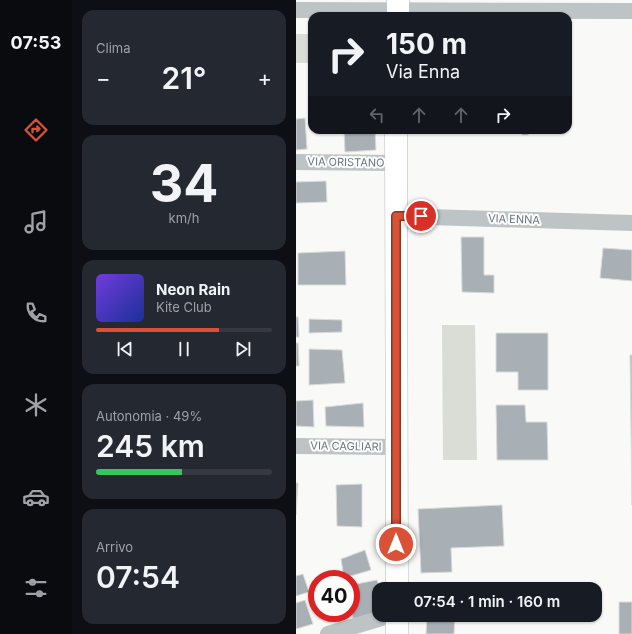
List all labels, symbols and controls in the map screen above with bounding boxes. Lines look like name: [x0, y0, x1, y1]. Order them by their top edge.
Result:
text: 150 m: [386, 27, 467, 61]
icon: right: [320, 28, 372, 80]
text: 07:53: [11, 32, 61, 53]
text: Clima: [96, 40, 130, 56]
text: 21°: [161, 60, 207, 96]
text: Via Enna: [386, 61, 460, 82]
text: −: [96, 65, 111, 91]
text: +: [257, 65, 272, 91]
icon: left: [366, 104, 388, 126]
icon: ahead: [408, 104, 430, 126]
icon: ahead: [450, 104, 472, 126]
icon: right: [492, 104, 514, 126]
icon: directions: [22, 116, 50, 144]
text: 34: [150, 152, 218, 215]
street label: VIA ORISTANO: [307, 154, 385, 170]
pin: [404, 199, 438, 233]
icon: arrive: [410, 205, 432, 227]
icon: music: [22, 208, 50, 236]
text: km/h: [169, 210, 199, 226]
street label: VIA ENNA: [488, 211, 541, 227]
text: Neon Rain: [156, 280, 230, 299]
icon: phone: [22, 299, 50, 327]
text: Kite Club: [156, 299, 212, 315]
icon: previous: [114, 338, 136, 360]
icon: pause: [173, 338, 195, 360]
icon: next: [232, 338, 254, 360]
icon: climate: [22, 391, 50, 419]
text: Autonomia · 49%: [96, 408, 202, 424]
text: 245 km: [96, 428, 205, 464]
street label: VIA CAGLIARI: [310, 438, 382, 454]
icon: car: [22, 483, 50, 511]
position arrow: [375, 523, 417, 565]
text: Arrivo: [96, 539, 133, 555]
text: 07:54: [96, 559, 180, 595]
speed limit sign: 40: [308, 570, 360, 622]
icon: filters: [22, 574, 50, 602]
text: 07:54 · 1 min · 160 m: [414, 592, 560, 611]

